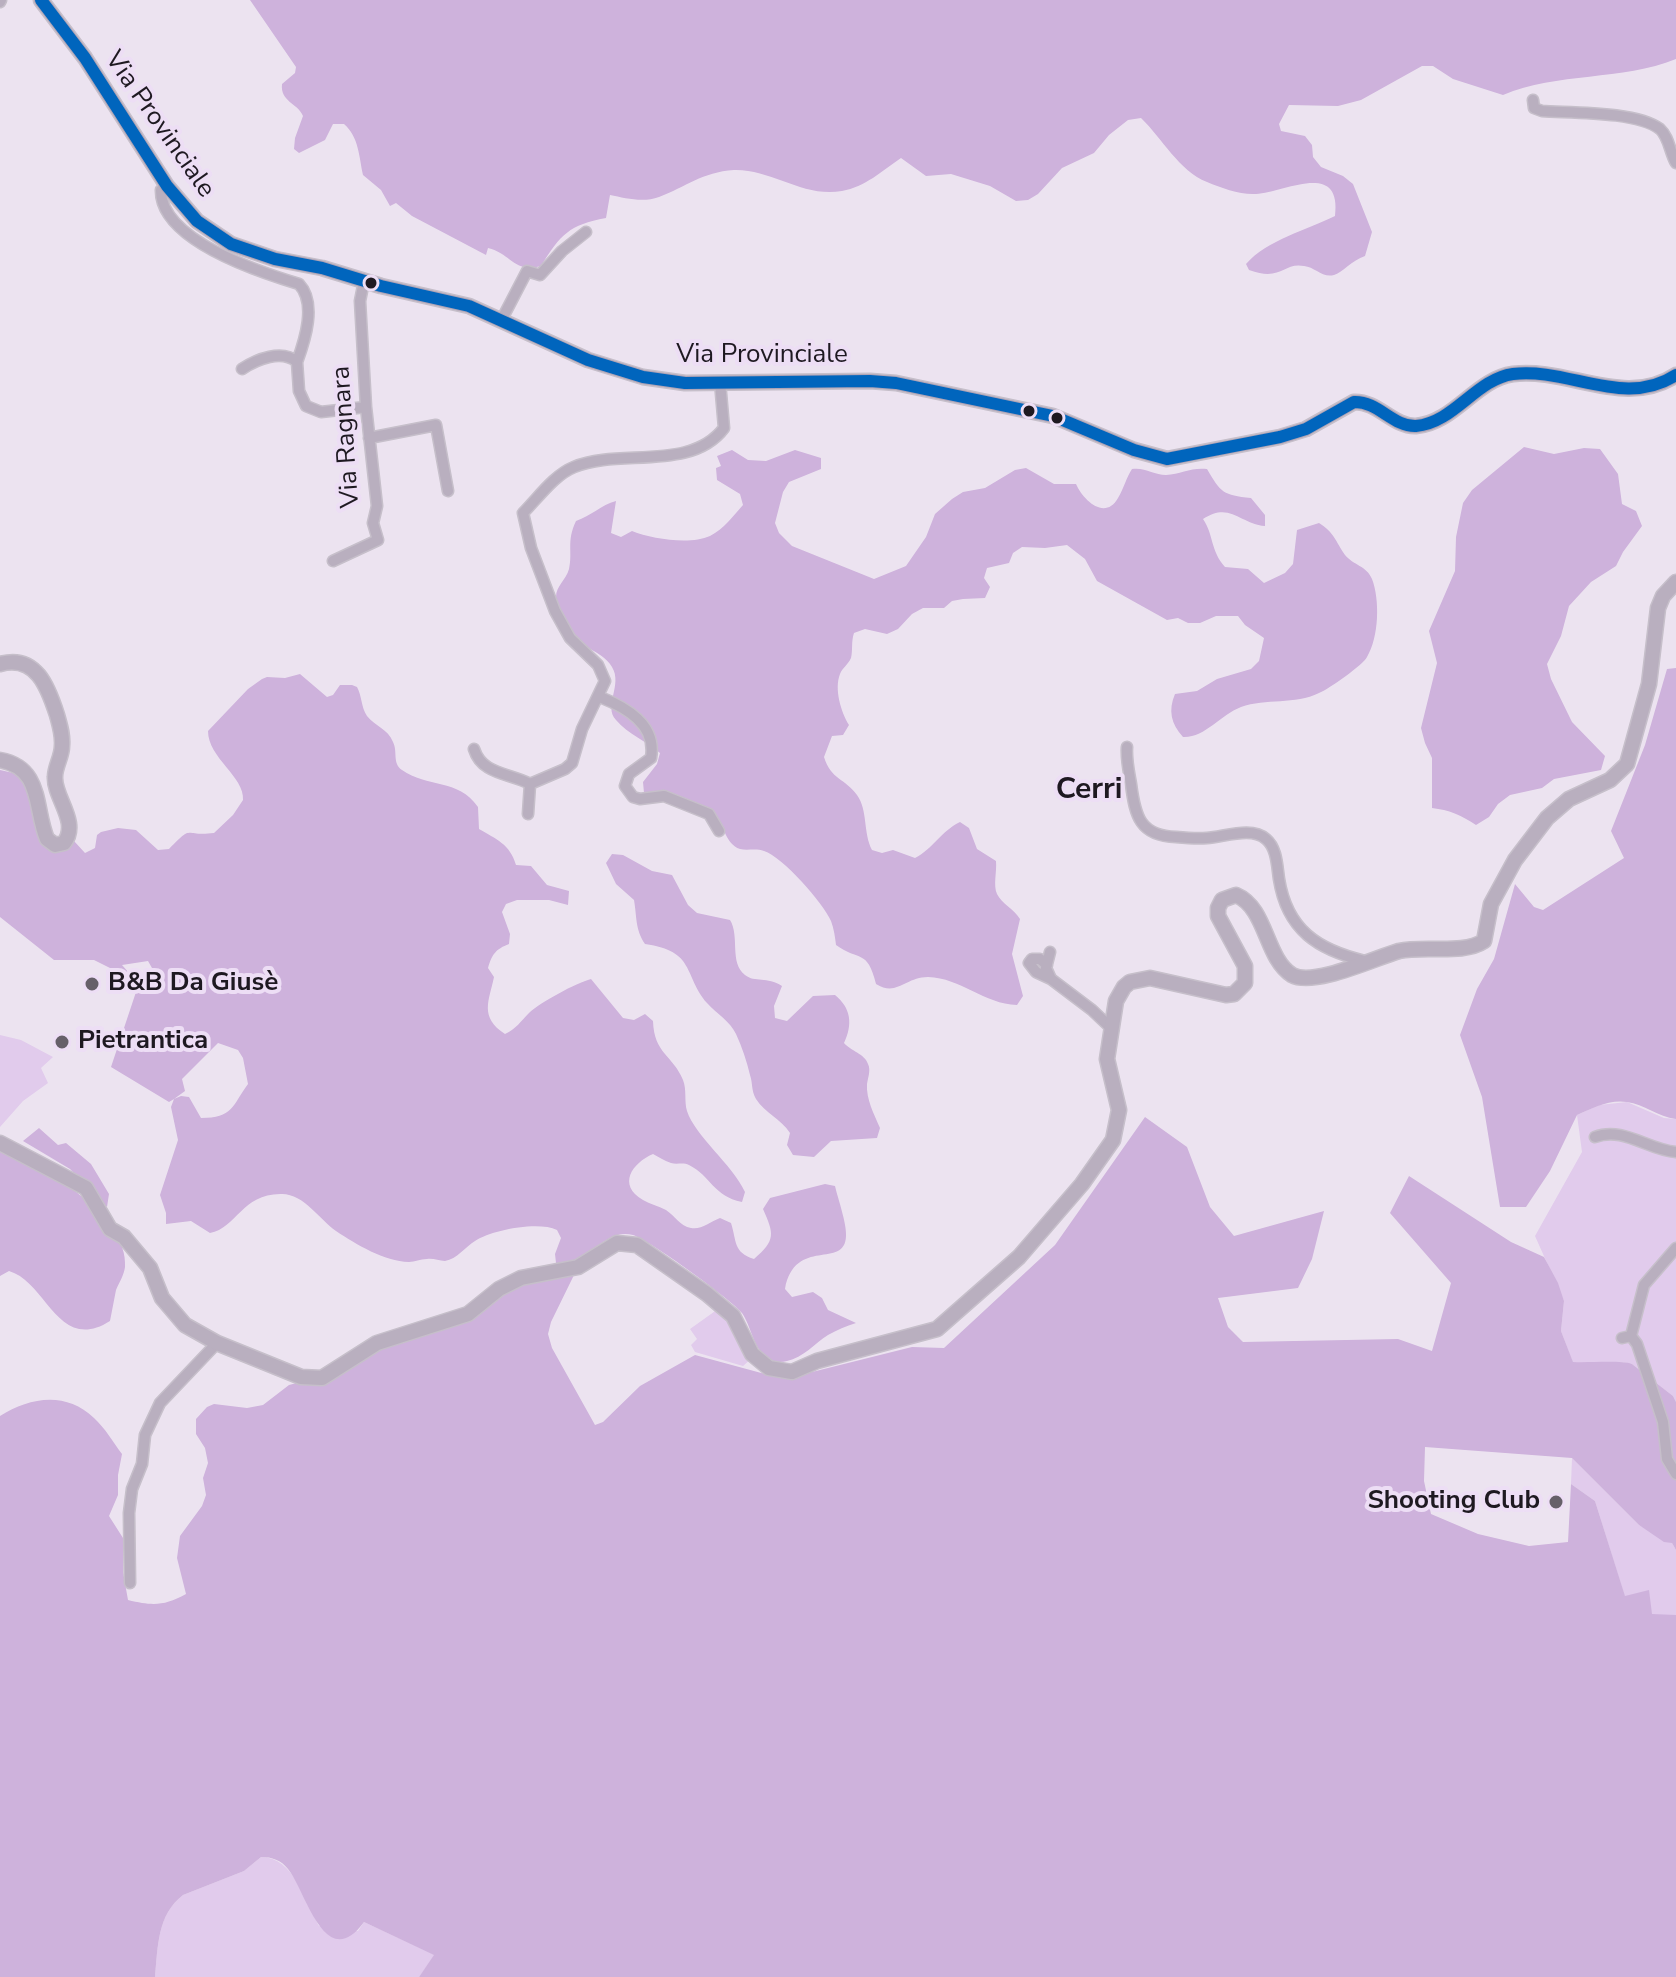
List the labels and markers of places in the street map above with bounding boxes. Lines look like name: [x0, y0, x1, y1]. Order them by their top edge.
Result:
unlabelled marker: [363, 275, 379, 291]
unlabelled marker: [1021, 403, 1037, 419]
unlabelled marker: [1049, 410, 1065, 426]
place label: B&B Da Giusè: [108, 968, 278, 1000]
marker: B&B Da Giusè: [83, 975, 101, 993]
place label: Pietrantica: [78, 1026, 208, 1058]
marker: Pietrantica: [53, 1033, 71, 1051]
place label: Shooting Club: [1367, 1486, 1540, 1518]
marker: Shooting Club: [1547, 1493, 1565, 1511]

